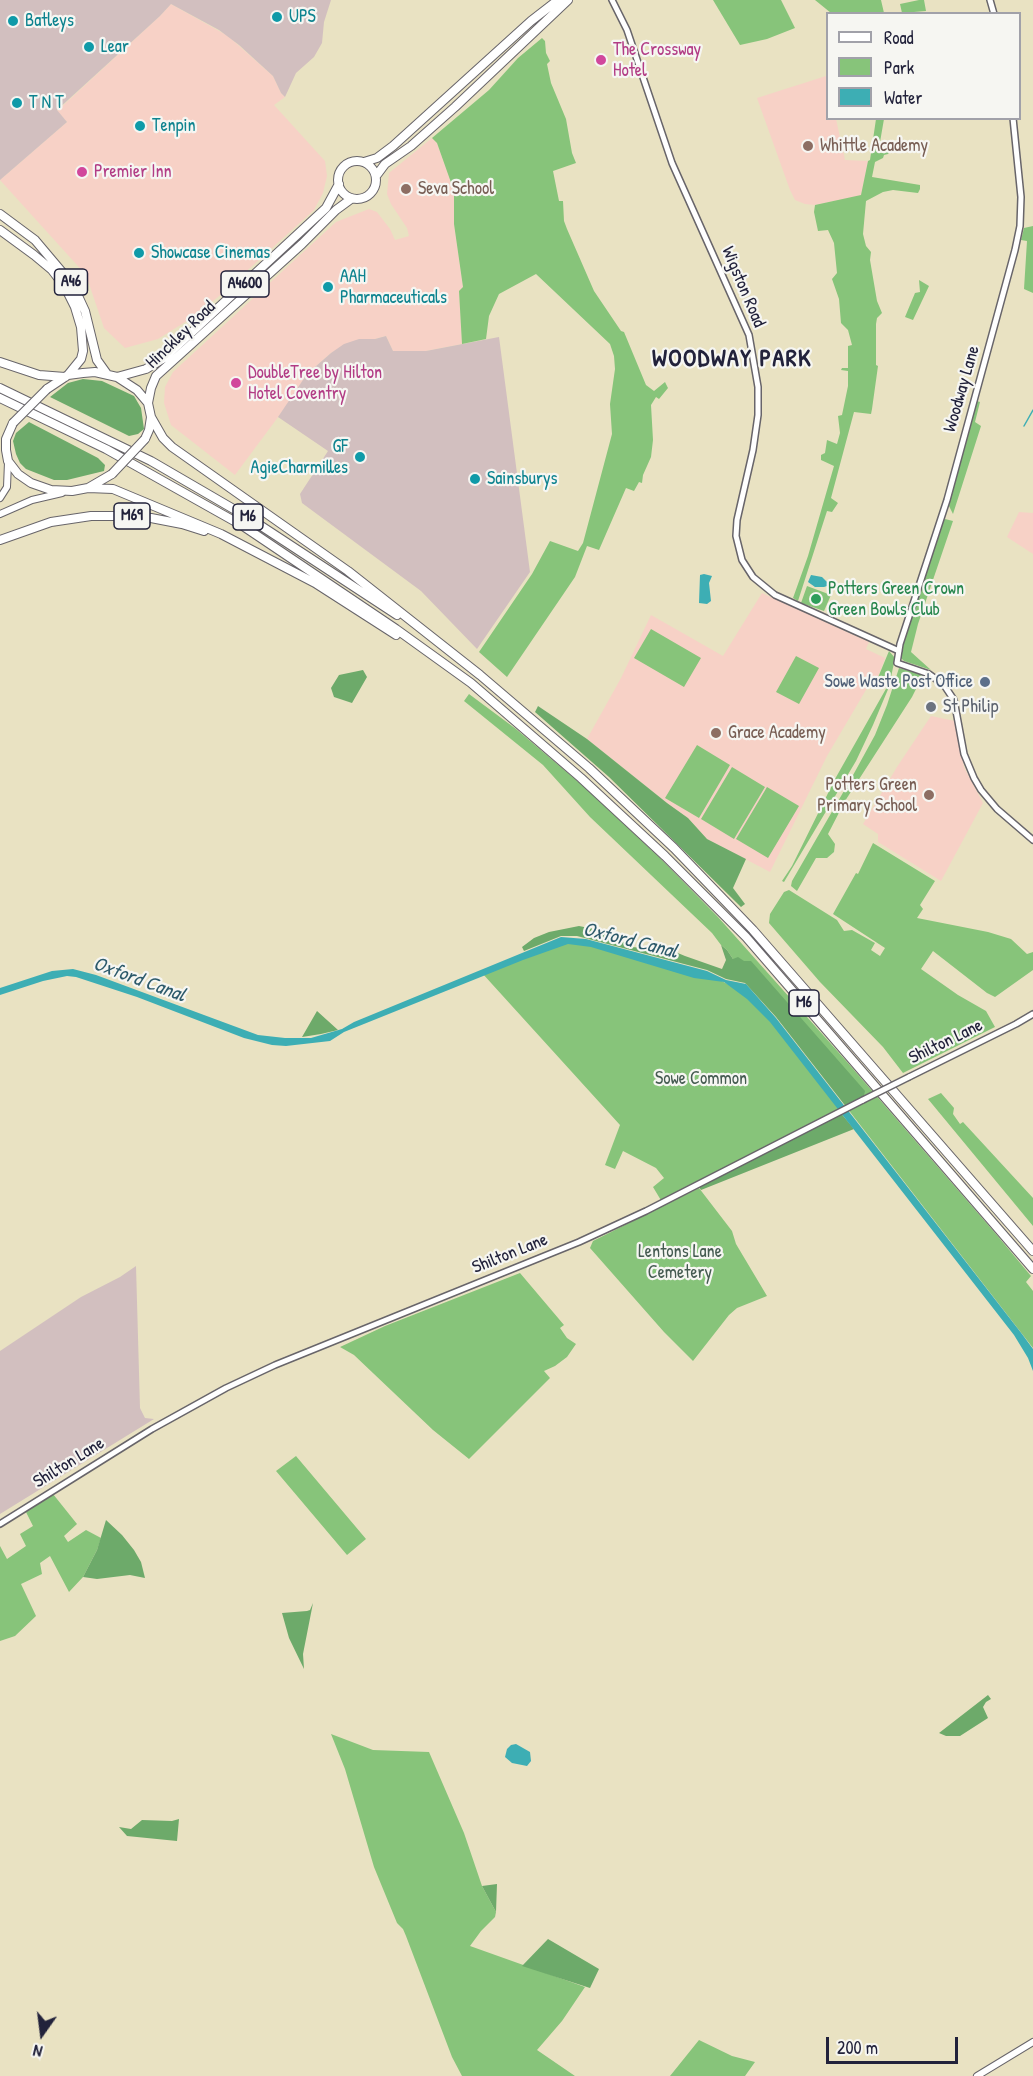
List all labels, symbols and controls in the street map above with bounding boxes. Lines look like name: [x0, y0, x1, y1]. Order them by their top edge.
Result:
place label: UPS: [289, 6, 316, 28]
place label: Batleys: [25, 10, 74, 32]
marker: UPS: [270, 10, 284, 24]
legend: [826, 12, 1021, 120]
marker: Batleys: [6, 14, 20, 28]
text: Road: [884, 25, 914, 50]
place label: Lear: [101, 36, 129, 58]
place label: The Crossway Hotel: [613, 39, 701, 82]
marker: Lear: [82, 40, 96, 54]
marker: The Crossway Hotel: [594, 53, 608, 67]
text: Park: [884, 55, 914, 80]
text: Water: [884, 85, 922, 110]
place label: T N T: [29, 92, 64, 114]
marker: T N T: [10, 96, 24, 110]
place label: Tenpin: [152, 115, 196, 137]
marker: Tenpin: [133, 119, 147, 133]
place label: Whittle Academy: [820, 135, 928, 157]
marker: Whittle Academy: [801, 139, 815, 153]
place label: Premier Inn: [94, 161, 172, 183]
marker: Premier Inn: [75, 165, 89, 179]
place label: Seva School: [418, 178, 494, 200]
marker: Seva School: [399, 182, 413, 196]
place label: Showcase Cinemas: [151, 242, 270, 264]
street label: Wigston Road: [716, 244, 770, 330]
marker: Showcase Cinemas: [132, 246, 146, 260]
place label: AAH Pharmaceuticals: [340, 266, 447, 308]
road number: A46: [54, 269, 88, 295]
road number: A4600: [221, 271, 269, 297]
marker: AAH Pharmaceuticals: [321, 280, 335, 294]
street label: Hinckley Road: [142, 297, 220, 373]
street label: Woodway Lane: [939, 343, 985, 435]
district label: WOODWAY PARK: [652, 346, 812, 374]
place label: DoubleTree by Hilton Hotel Coventry: [248, 362, 382, 404]
marker: DoubleTree by Hilton Hotel Coventry: [229, 376, 243, 390]
place label: GF AgieCharmilles: [250, 436, 348, 478]
marker: GF AgieCharmilles: [353, 450, 367, 464]
place label: Sainsburys: [487, 468, 558, 490]
marker: Sainsburys: [468, 472, 482, 486]
road number: M69: [114, 503, 150, 529]
road number: M6: [233, 504, 263, 530]
place label: Potters Green Crown Green Bowls Club: [828, 578, 964, 620]
marker: Potters Green Crown Green Bowls Club: [809, 592, 823, 606]
place label: Sowe Waste Post Office: [824, 671, 973, 693]
marker: Sowe Waste Post Office: [978, 675, 992, 689]
place label: St Philip: [943, 696, 998, 718]
marker: St Philip: [924, 700, 938, 714]
place label: Grace Academy: [728, 722, 826, 744]
marker: Grace Academy: [709, 726, 723, 740]
place label: Potters Green Primary School: [817, 774, 917, 816]
marker: Potters Green Primary School: [922, 788, 936, 802]
water label: Oxford Canal: [580, 918, 680, 964]
water label: Oxford Canal: [90, 952, 188, 1008]
road number: M6: [789, 990, 819, 1016]
street label: Shilton Lane: [906, 1015, 986, 1069]
park label: Sowe Common: [655, 1068, 747, 1090]
street label: Shilton Lane: [469, 1229, 551, 1279]
park label: Lentons Lane Cemetery: [638, 1241, 722, 1284]
street label: Shilton Lane: [30, 1433, 108, 1493]
north arrow: [12, 2004, 72, 2064]
scale bar: [829, 2025, 961, 2063]
text: 200 m: [837, 2035, 878, 2060]
text: N: [31, 2040, 44, 2063]

